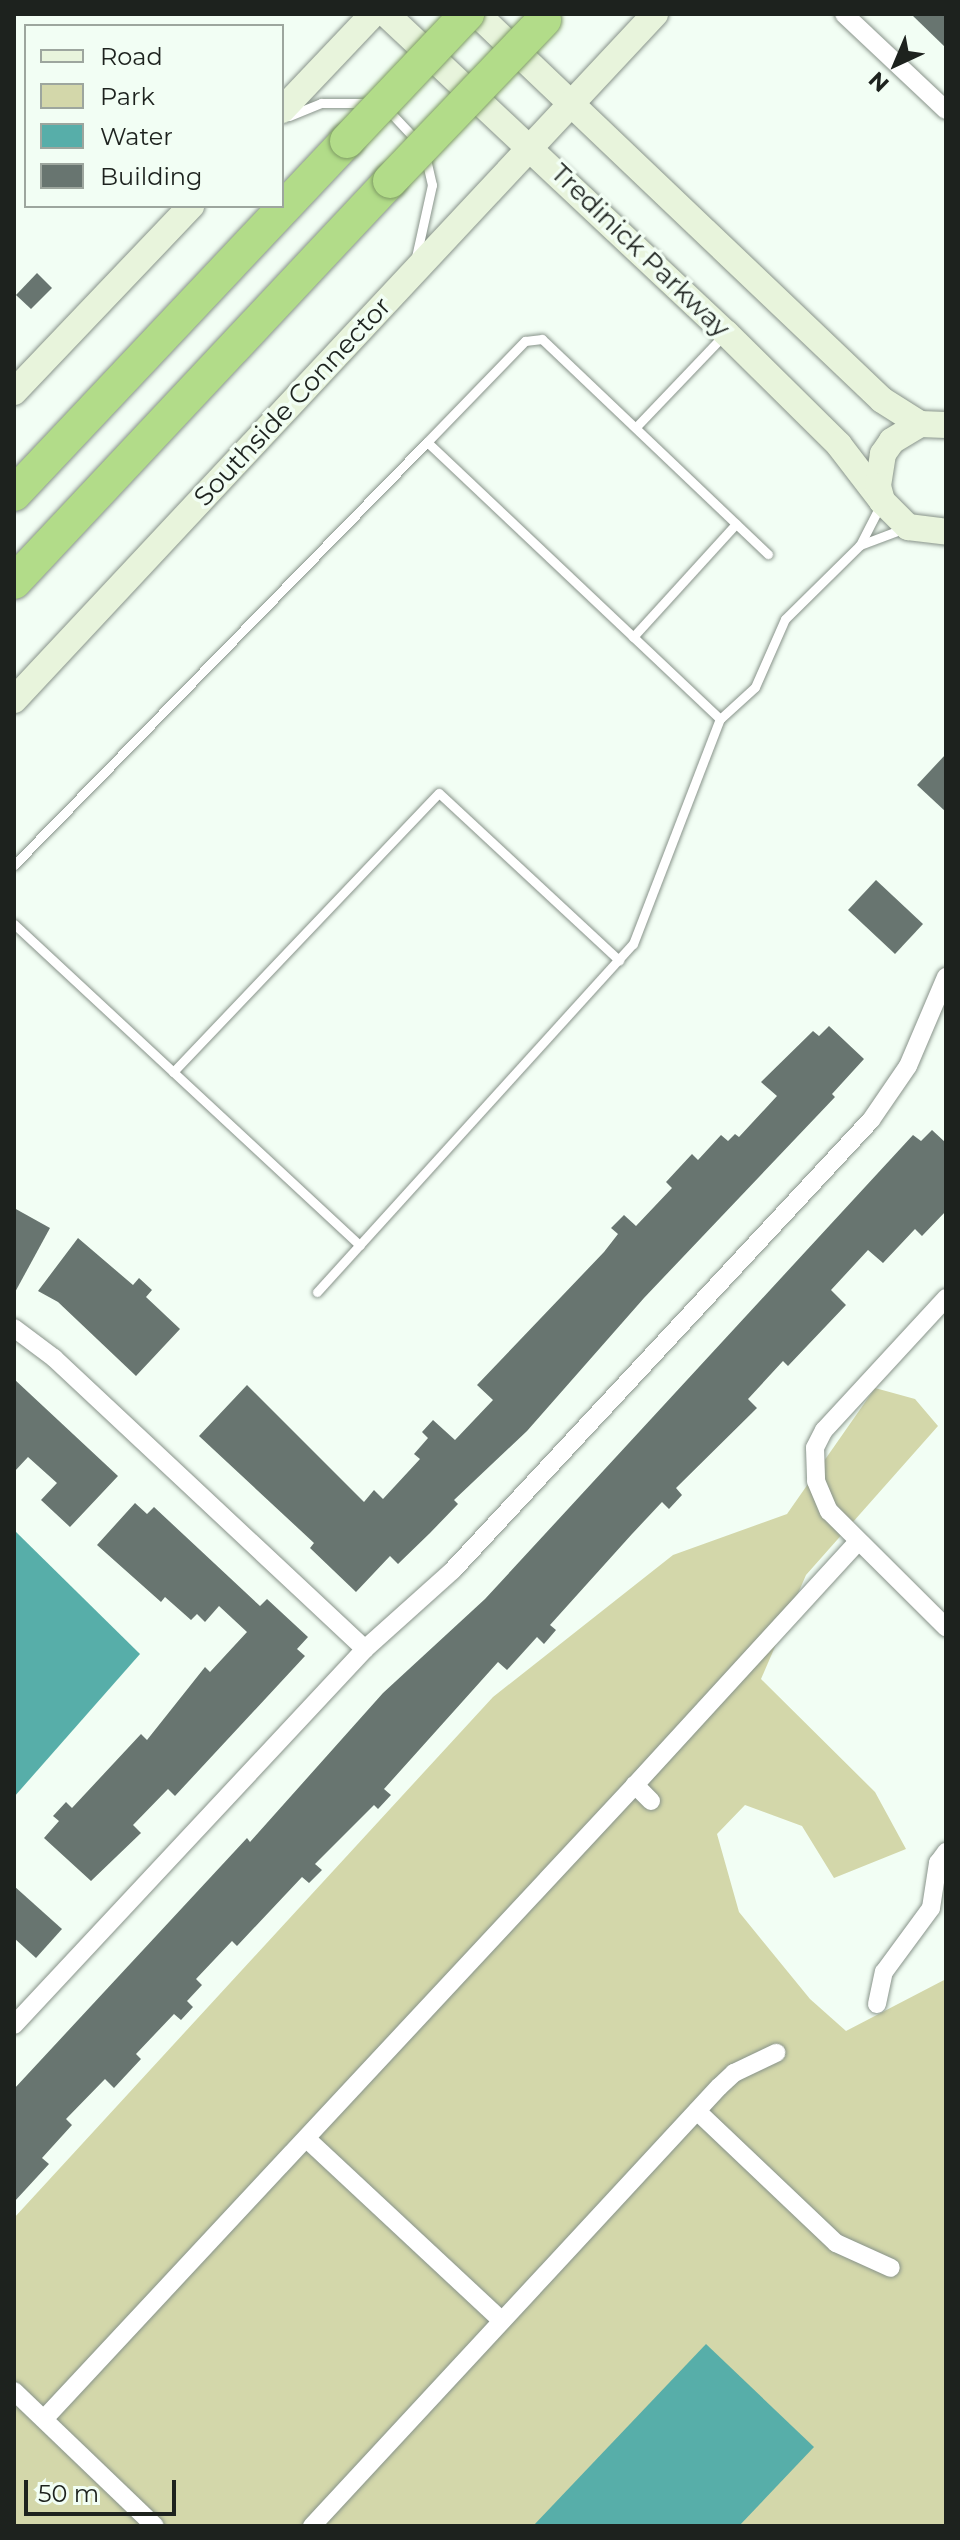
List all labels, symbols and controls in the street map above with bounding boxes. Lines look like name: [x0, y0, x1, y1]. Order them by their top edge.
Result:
legend: [24, 24, 284, 208]
north arrow: [856, 24, 936, 104]
text: Road: [100, 42, 163, 71]
text: N: [863, 66, 895, 98]
text: Park: [100, 82, 155, 111]
text: Water: [100, 122, 173, 151]
street label: Tredinick Parkway: [544, 158, 736, 344]
text: Building: [100, 162, 203, 191]
street label: Southside Connector: [188, 291, 398, 513]
scale bar: [28, 2464, 180, 2514]
text: 50 m: [38, 2479, 99, 2508]

